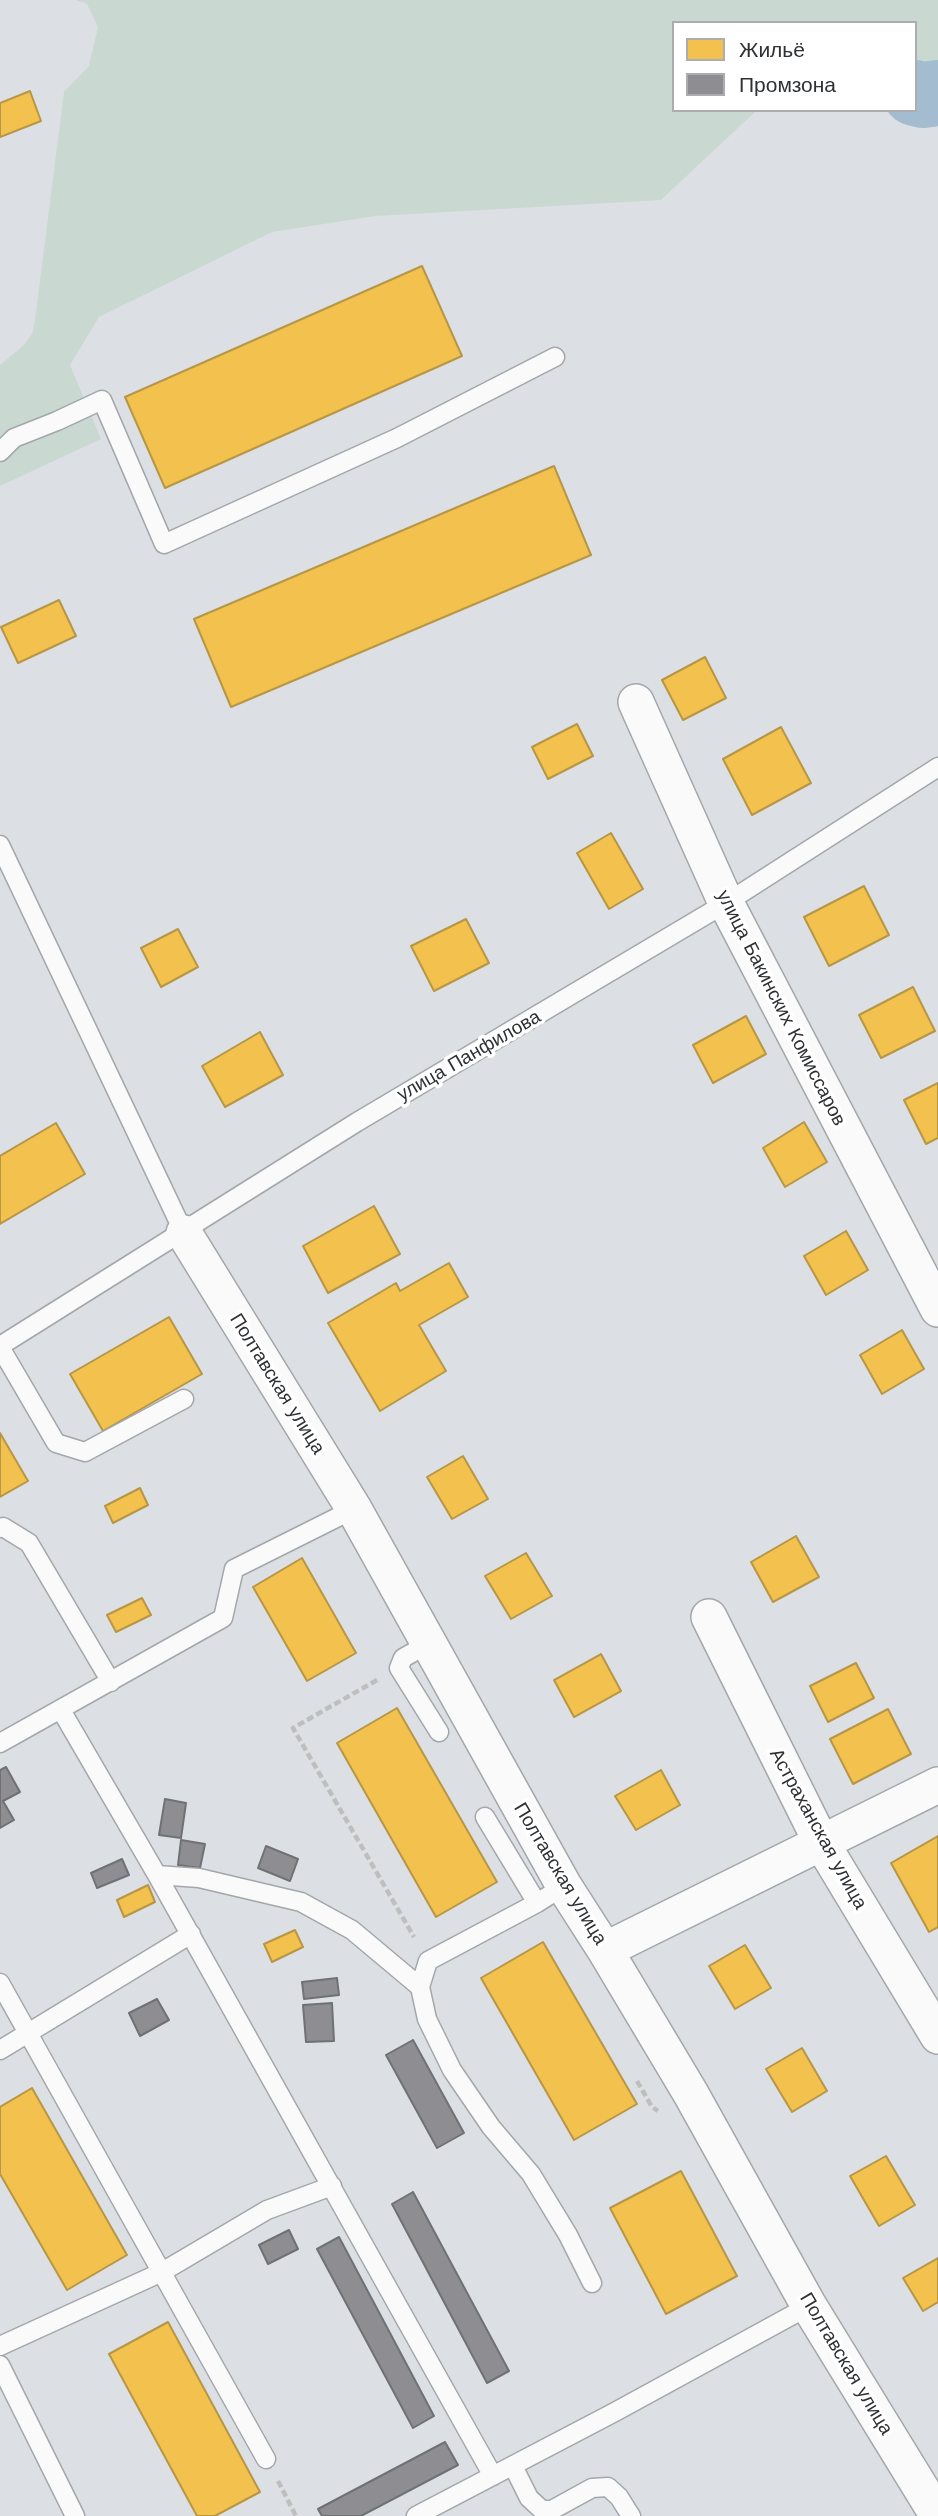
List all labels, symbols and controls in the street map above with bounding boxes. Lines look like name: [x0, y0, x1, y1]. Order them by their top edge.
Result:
legend: [672, 21, 917, 112]
text: Жильё: [739, 37, 805, 62]
text: Промзона: [739, 72, 836, 97]
street label: улица Бакинских Комиссаров: [711, 886, 851, 1130]
street label: улица Панфилова: [393, 1006, 545, 1106]
street label: Полтавская улица: [225, 1309, 329, 1459]
street label: Астраханская улица: [764, 1745, 872, 1913]
street label: Полтавская улица: [509, 1799, 611, 1949]
street label: Полтавская улица: [795, 2289, 897, 2439]

